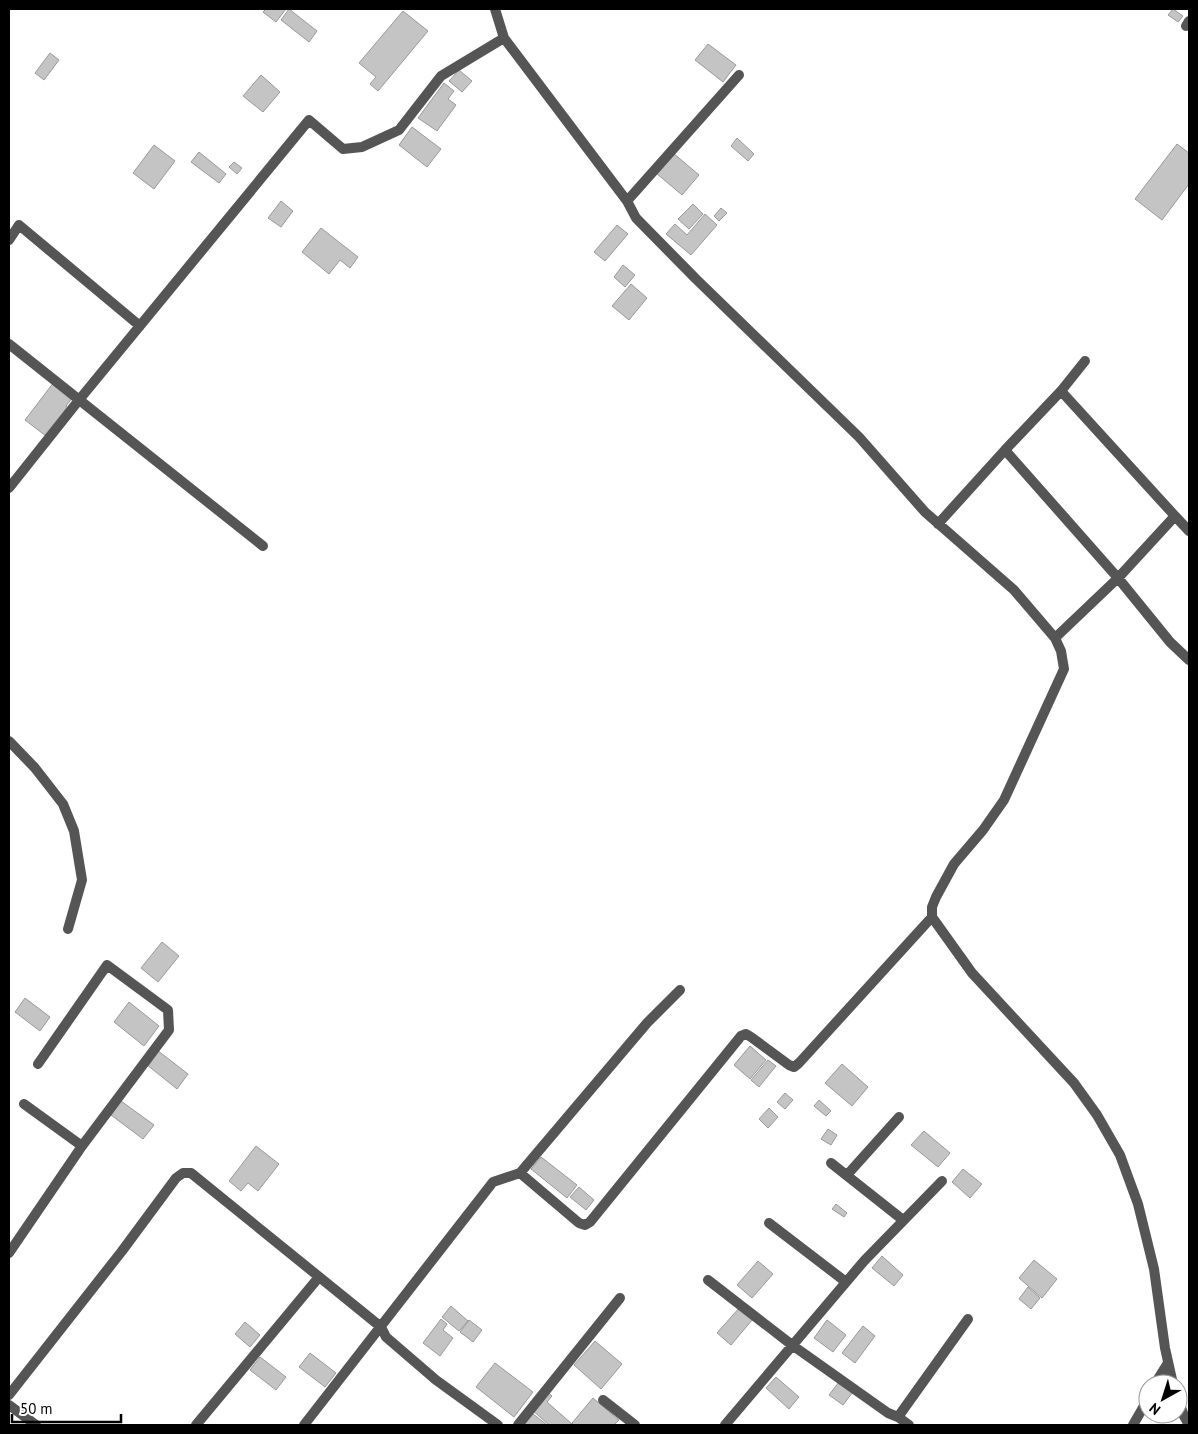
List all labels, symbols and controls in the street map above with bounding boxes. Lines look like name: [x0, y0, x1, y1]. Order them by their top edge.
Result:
north arrow: [1138, 1374, 1188, 1424]
scale bar: [12, 1392, 121, 1424]
text: 50 m: [20, 1399, 53, 1418]
text: N: [1146, 1399, 1164, 1419]

